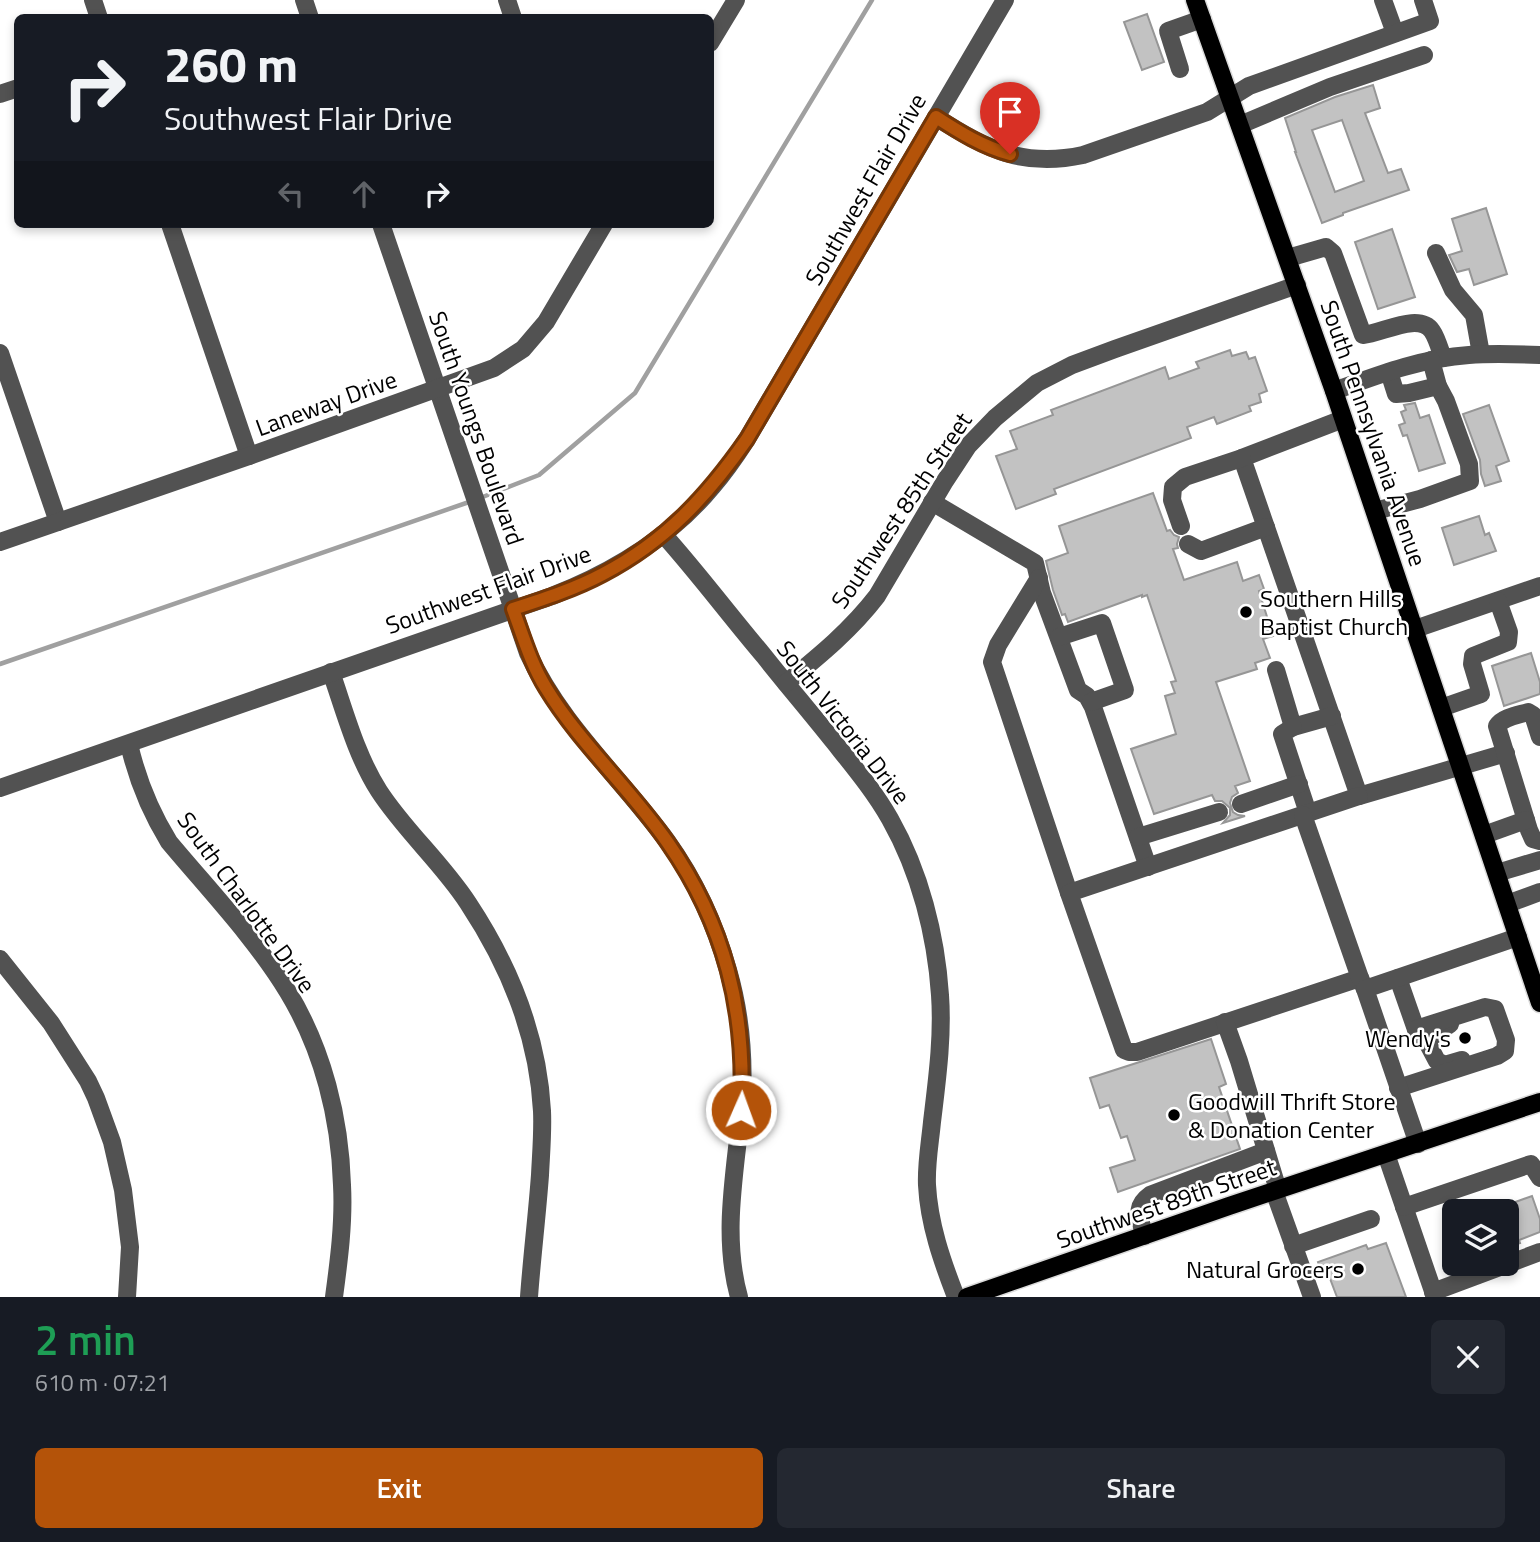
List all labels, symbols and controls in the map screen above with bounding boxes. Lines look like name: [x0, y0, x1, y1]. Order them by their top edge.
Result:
text: 260 m: [164, 26, 298, 101]
icon: right: [49, 42, 140, 133]
pin: [980, 82, 1040, 154]
street label: Southwest Flair Drive: [795, 86, 935, 292]
icon: arrive: [991, 93, 1029, 131]
text: Southwest Flair Drive: [164, 94, 452, 142]
icon: left: [272, 175, 310, 213]
icon: ahead: [345, 175, 383, 213]
icon: right: [418, 175, 456, 213]
street label: South Pennsylvania Avenue: [1312, 295, 1436, 571]
street label: South Youngs Boulevard: [420, 306, 534, 550]
street label: Laneway Drive: [250, 361, 402, 445]
street label: Southwest 85th Street: [822, 404, 981, 615]
street label: Southwest Flair Drive: [380, 535, 596, 643]
place label: Southern Hills Baptist Church: [1260, 580, 1408, 644]
marker: Southern Hills Baptist Church: [1238, 604, 1254, 620]
street label: South Victoria Drive: [769, 632, 919, 812]
street label: South Charlotte Drive: [169, 804, 325, 1000]
place label: Wendy's: [1365, 1020, 1451, 1056]
marker: Wendy's: [1457, 1030, 1473, 1046]
position arrow: [704, 1073, 778, 1147]
place label: Goodwill Thrift Store & Donation Center: [1188, 1083, 1396, 1147]
marker: Goodwill Thrift Store & Donation Center: [1166, 1107, 1182, 1123]
street label: Southwest 89th Street: [1051, 1148, 1281, 1257]
map controls: [1442, 1199, 1519, 1276]
button: layers: [1442, 1199, 1519, 1276]
place label: Natural Grocers: [1186, 1251, 1344, 1287]
marker: Natural Grocers: [1350, 1261, 1366, 1277]
text: 2 min: [35, 1307, 136, 1371]
button: close: [1431, 1320, 1505, 1394]
text: 610 m · 07:21: [35, 1365, 170, 1400]
button: Exit: [35, 1448, 763, 1528]
button: Share: [777, 1448, 1505, 1528]

